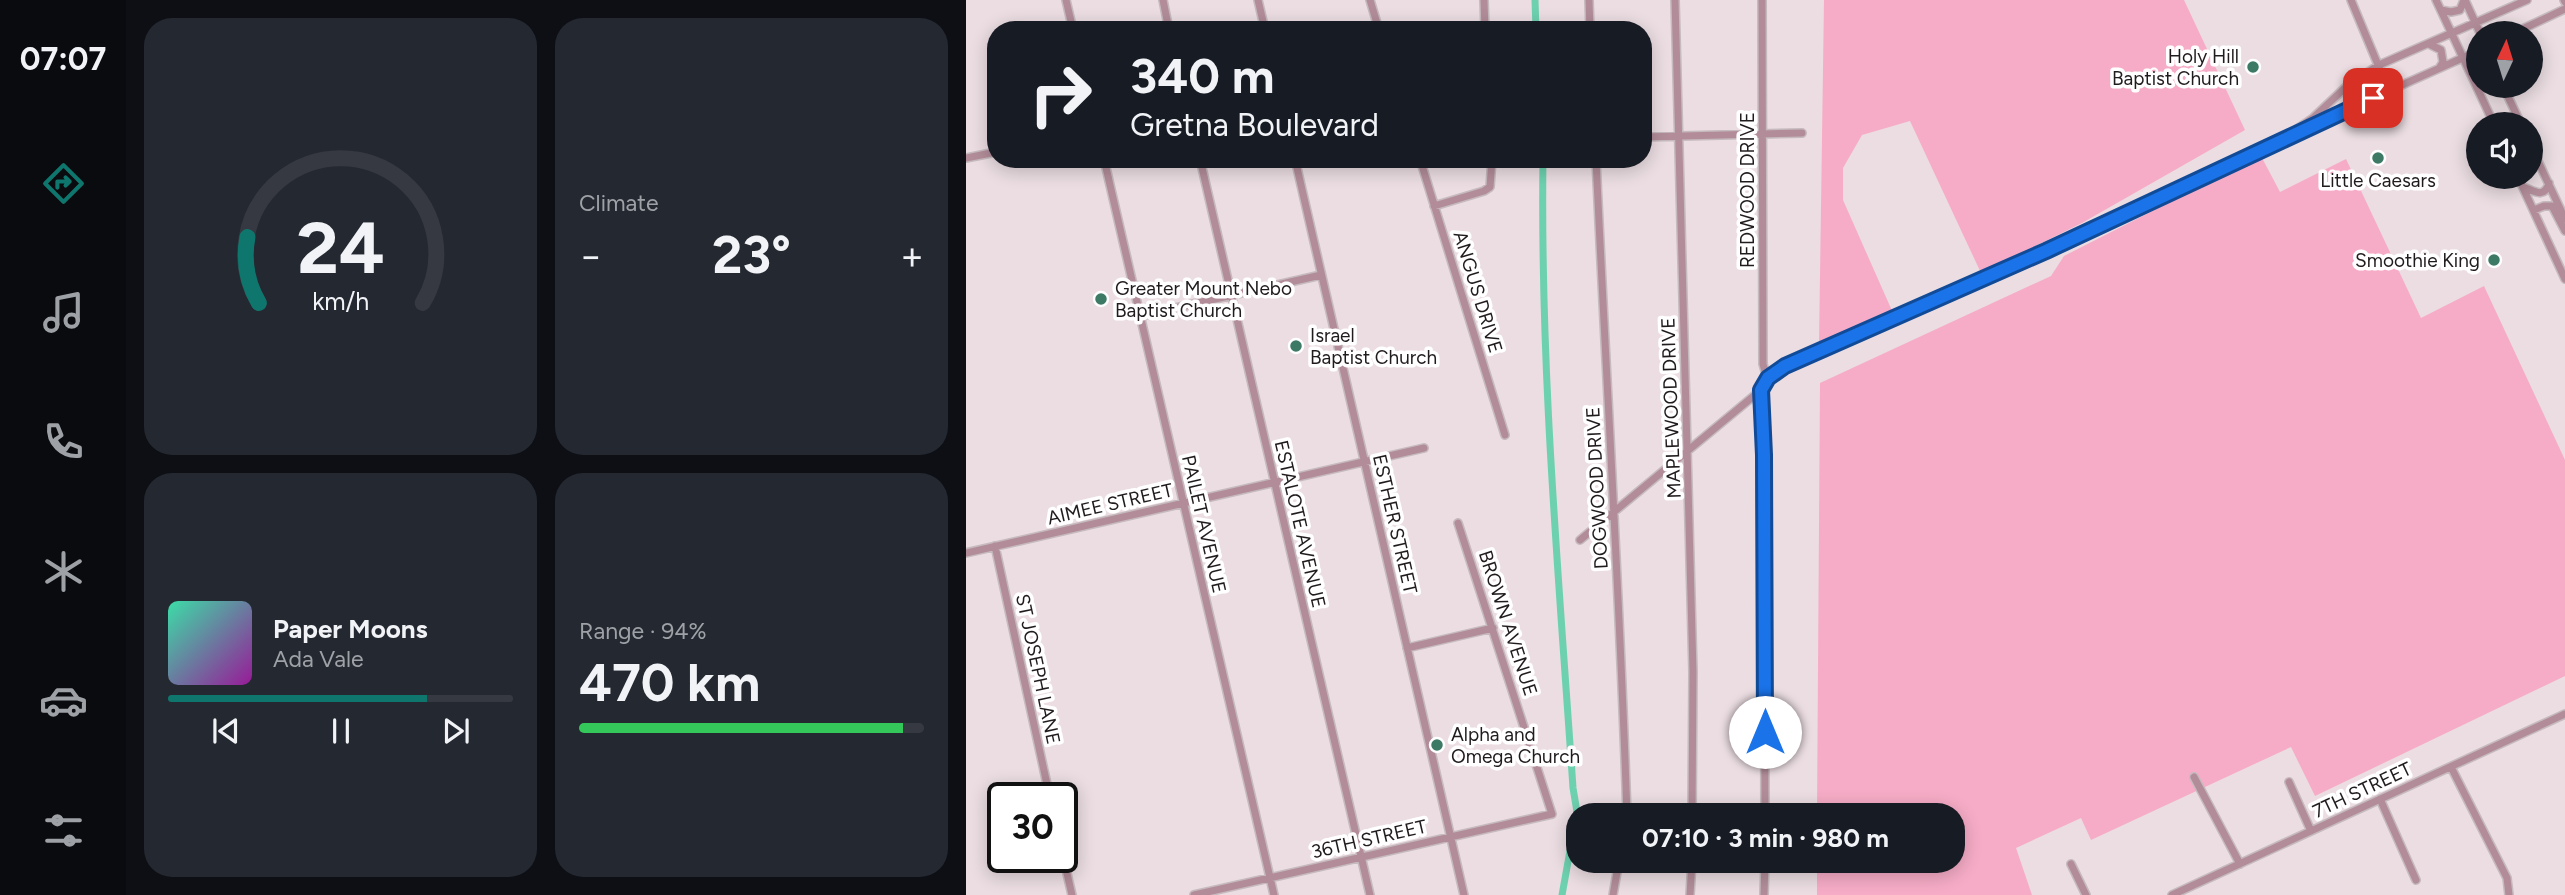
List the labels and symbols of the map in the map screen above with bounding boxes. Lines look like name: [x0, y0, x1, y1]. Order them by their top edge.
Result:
north arrow: [2466, 21, 2543, 98]
place label: Holy Hill Baptist Church: [2112, 45, 2239, 90]
marker: Holy Hill Baptist Church: [2245, 59, 2261, 75]
pin: [2343, 68, 2403, 128]
street label: REDWOOD DRIVE: [1736, 112, 1759, 268]
marker: Little Caesars: [2370, 150, 2386, 166]
place label: Little Caesars: [2320, 169, 2436, 192]
street label: ANGUS DRIVE: [1449, 228, 1507, 356]
place label: Smoothie King: [2355, 249, 2480, 272]
marker: Smoothie King: [2486, 252, 2502, 268]
place label: Greater Mount Nebo Baptist Church: [1115, 277, 1292, 322]
marker: Greater Mount Nebo Baptist Church: [1093, 291, 1109, 307]
street label: MAPLEWOOD DRIVE: [1656, 317, 1686, 499]
place label: Israel Baptist Church: [1310, 324, 1437, 369]
marker: Israel Baptist Church: [1288, 338, 1304, 354]
street label: DOGWOOD DRIVE: [1581, 406, 1613, 570]
street label: ESTALOTE AVENUE: [1270, 438, 1330, 610]
street label: ESTHER STREET: [1368, 452, 1422, 597]
street label: PAILET AVENUE: [1177, 453, 1231, 595]
street label: AIMEE STREET: [1045, 478, 1176, 530]
street label: BROWN AVENUE: [1474, 547, 1542, 699]
street label: ST JOSEPH LANE: [1011, 592, 1065, 746]
position arrow: [1728, 695, 1802, 769]
place label: Alpha and Omega Church: [1451, 723, 1580, 768]
marker: Alpha and Omega Church: [1429, 737, 1445, 753]
street label: 7TH STREET: [2309, 757, 2416, 823]
speed limit sign: 30: [987, 782, 1078, 873]
street label: 36TH STREET: [1309, 814, 1429, 863]

